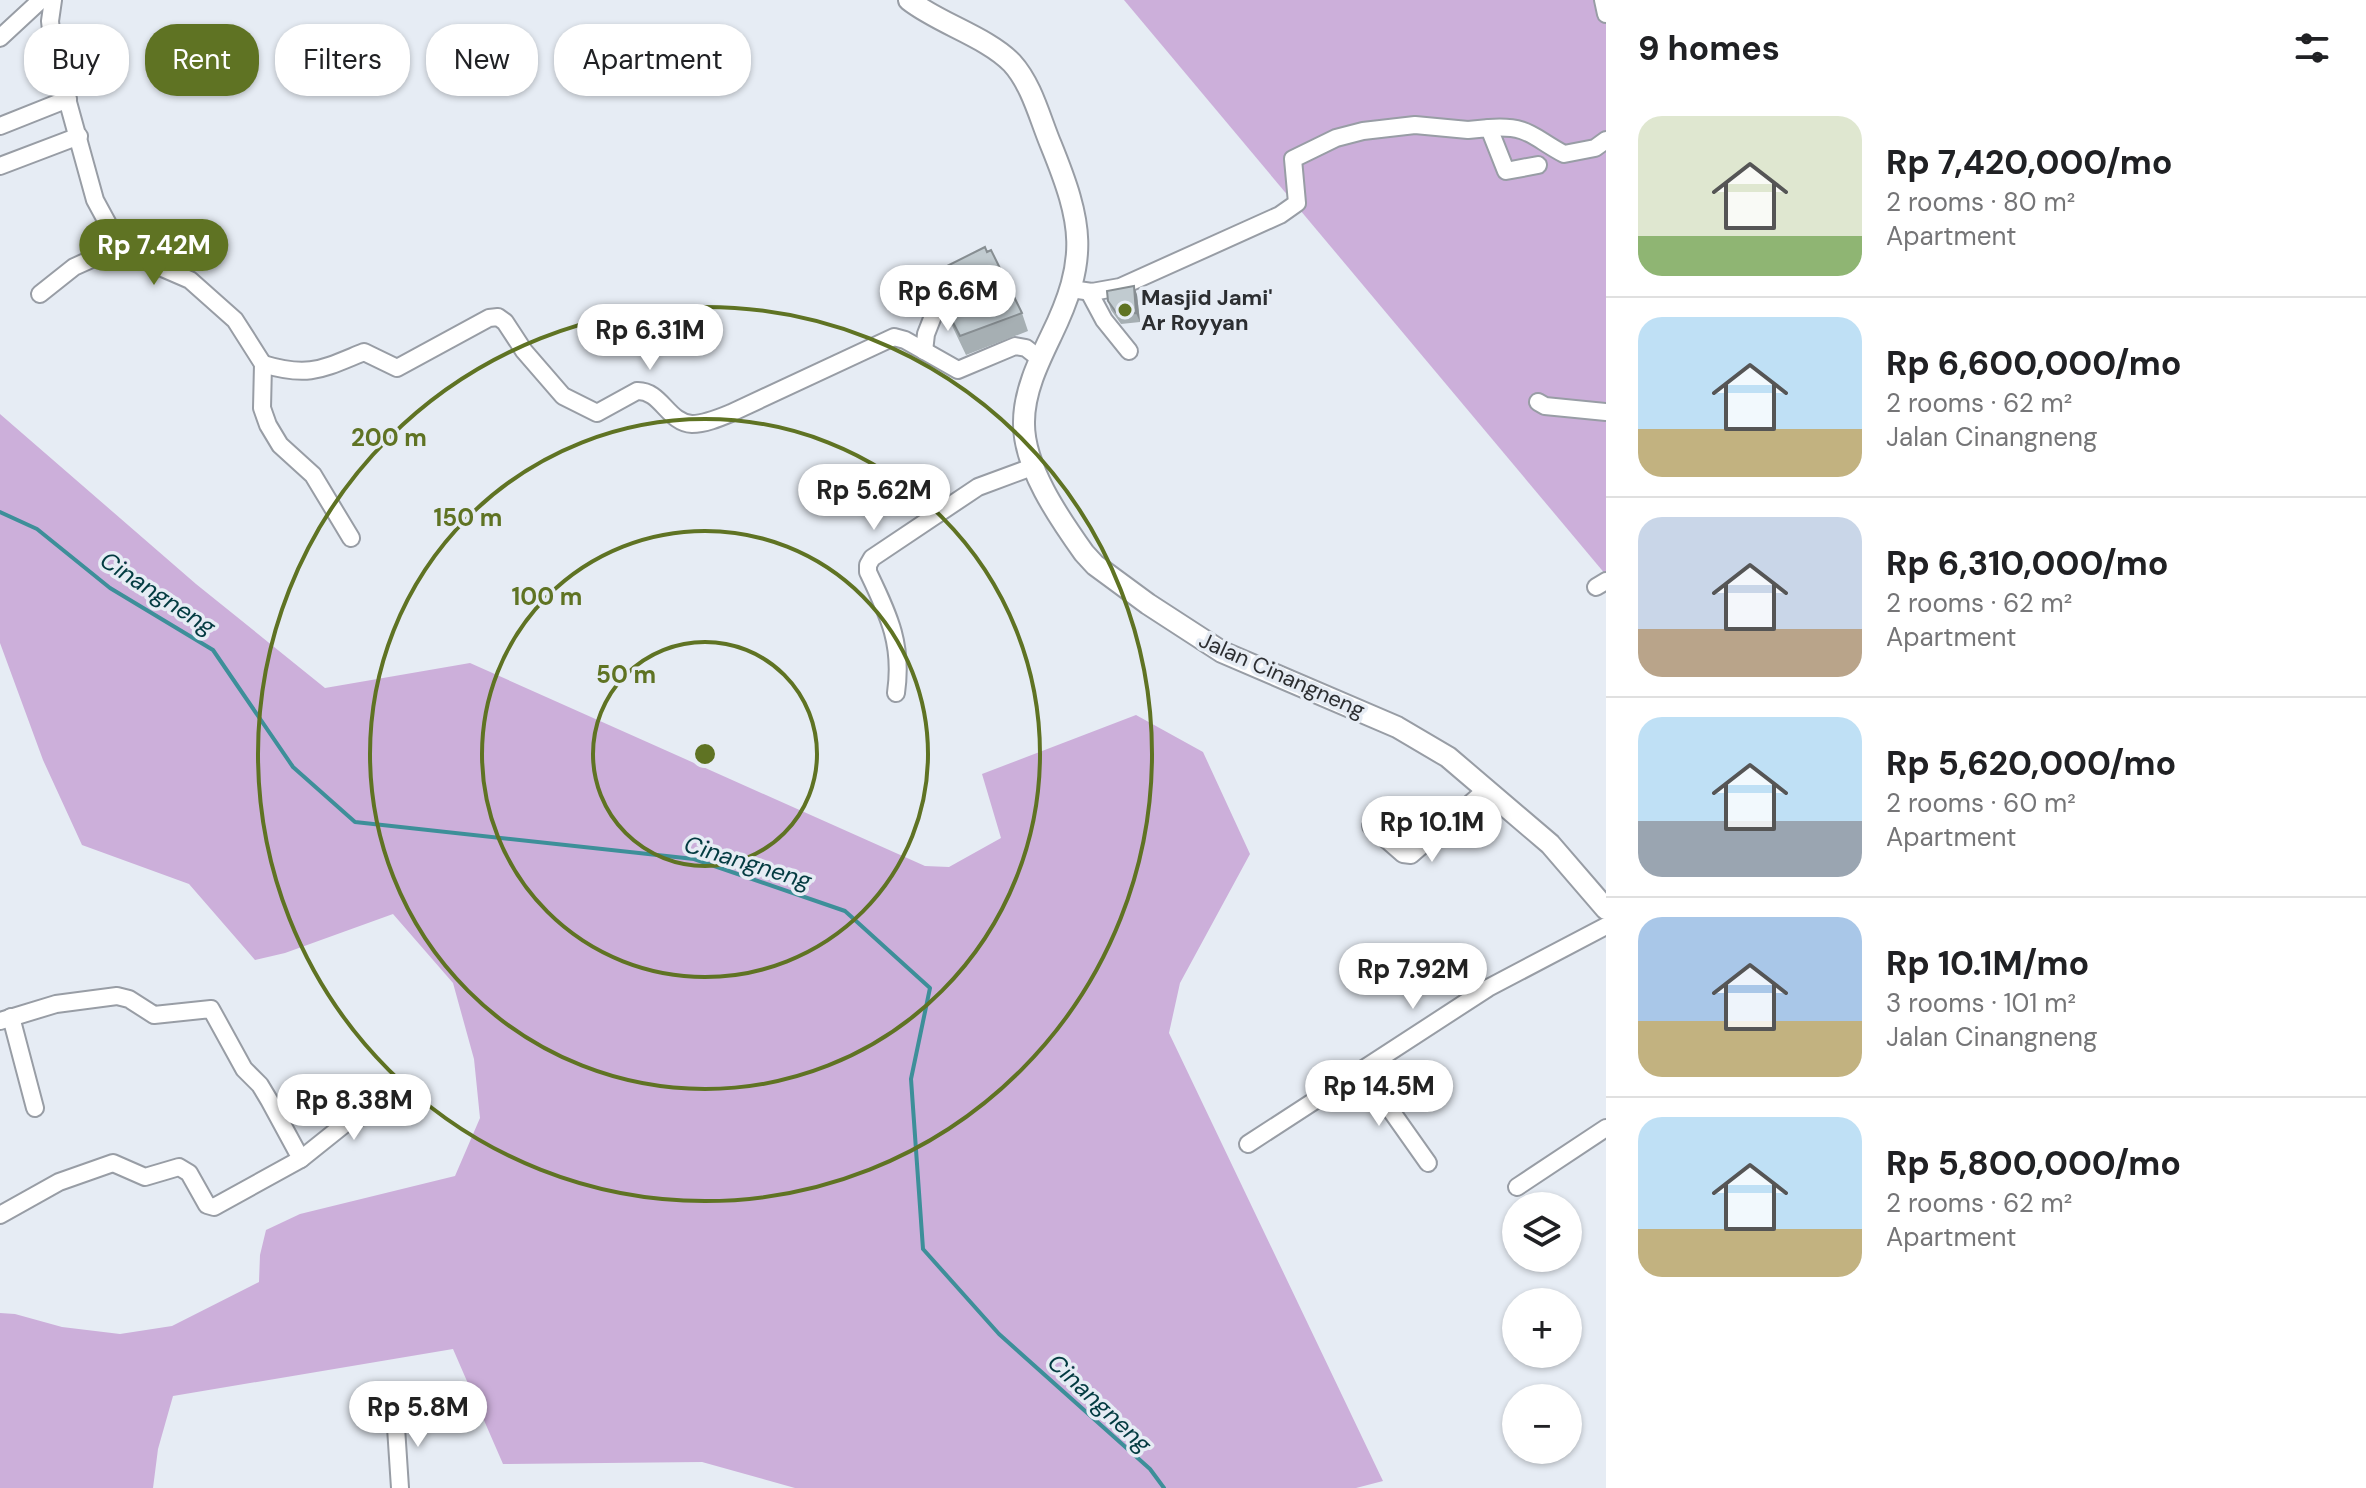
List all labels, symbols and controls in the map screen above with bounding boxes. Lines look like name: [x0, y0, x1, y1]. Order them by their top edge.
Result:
chip: Buy: [24, 24, 129, 96]
chip: Rent: [145, 24, 259, 96]
chip: Filters: [275, 24, 410, 96]
chip: New: [426, 24, 538, 96]
chip: Apartment: [554, 24, 751, 96]
text: 9 homes: [1638, 26, 1780, 71]
icon: filters: [2290, 26, 2334, 70]
text: Rp 7,420,000/mo: [1886, 140, 2173, 185]
icon: home: [1702, 148, 1798, 244]
text: 2 rooms · 80 m²: [1886, 185, 2075, 219]
pin: Rp 7.42M: [71, 219, 237, 287]
text: Apartment: [1886, 219, 2017, 253]
text: Rp 7.42M: [97, 228, 211, 262]
pin: Rp 6.6M: [874, 265, 1022, 333]
text: Rp 6.6M: [898, 274, 998, 308]
place label: Masjid Jami' Ar Royyan: [1141, 283, 1273, 337]
marker: Masjid Jami' Ar Royyan: [1116, 301, 1134, 319]
pin: Rp 6.31M: [567, 304, 733, 372]
text: Rp 6.31M: [595, 313, 705, 347]
text: Rp 6,600,000/mo: [1886, 341, 2181, 386]
icon: home: [1702, 349, 1798, 445]
text: 2 rooms · 62 m²: [1886, 386, 2072, 420]
text: Jalan Cinangneng: [1886, 420, 2097, 454]
text: 200 m: [351, 422, 427, 453]
pin: Rp 5.62M: [791, 464, 957, 532]
text: Rp 5.62M: [816, 473, 932, 507]
text: 150 m: [434, 502, 502, 533]
text: Rp 6,310,000/mo: [1886, 541, 2169, 586]
water label: Cinangneng: [94, 544, 222, 642]
icon: home: [1702, 549, 1798, 645]
text: 100 m: [512, 581, 582, 612]
text: 2 rooms · 62 m²: [1886, 586, 2072, 620]
text: Apartment: [1886, 620, 2017, 654]
street label: Jalan Cinangneng: [1194, 625, 1370, 725]
text: 50 m: [596, 659, 656, 690]
centre of rings: [691, 740, 719, 768]
text: Rp 5,620,000/mo: [1886, 741, 2176, 786]
icon: home: [1702, 749, 1798, 845]
text: 2 rooms · 60 m²: [1886, 786, 2076, 820]
pin: Rp 10.1M: [1349, 796, 1515, 864]
text: Rp 10.1M: [1380, 805, 1484, 839]
text: Apartment: [1886, 820, 2017, 854]
water label: Cinangneng: [681, 828, 816, 896]
text: Rp 10.1M/mo: [1886, 941, 2089, 986]
pin: Rp 7.92M: [1330, 943, 1496, 1011]
icon: home: [1702, 949, 1798, 1045]
text: Rp 7.92M: [1357, 952, 1469, 986]
text: 3 rooms · 101 m²: [1886, 986, 2076, 1020]
text: Jalan Cinangneng: [1886, 1020, 2097, 1054]
pin: Rp 14.5M: [1296, 1060, 1462, 1128]
text: Rp 14.5M: [1323, 1069, 1435, 1103]
pin: Rp 8.38M: [271, 1074, 437, 1142]
text: Rp 8.38M: [295, 1083, 413, 1117]
text: Rp 5,800,000/mo: [1886, 1141, 2181, 1186]
icon: home: [1702, 1149, 1798, 1245]
text: 2 rooms · 62 m²: [1886, 1186, 2072, 1220]
map controls: [1502, 1192, 1582, 1464]
button: layers: [1502, 1192, 1582, 1272]
text: Apartment: [1886, 1220, 2017, 1254]
button: +: [1502, 1288, 1582, 1368]
water label: Cinangneng: [1041, 1347, 1159, 1460]
pin: Rp 5.8M: [344, 1381, 492, 1449]
button: −: [1502, 1384, 1582, 1464]
text: Rp 5.8M: [367, 1390, 469, 1424]

